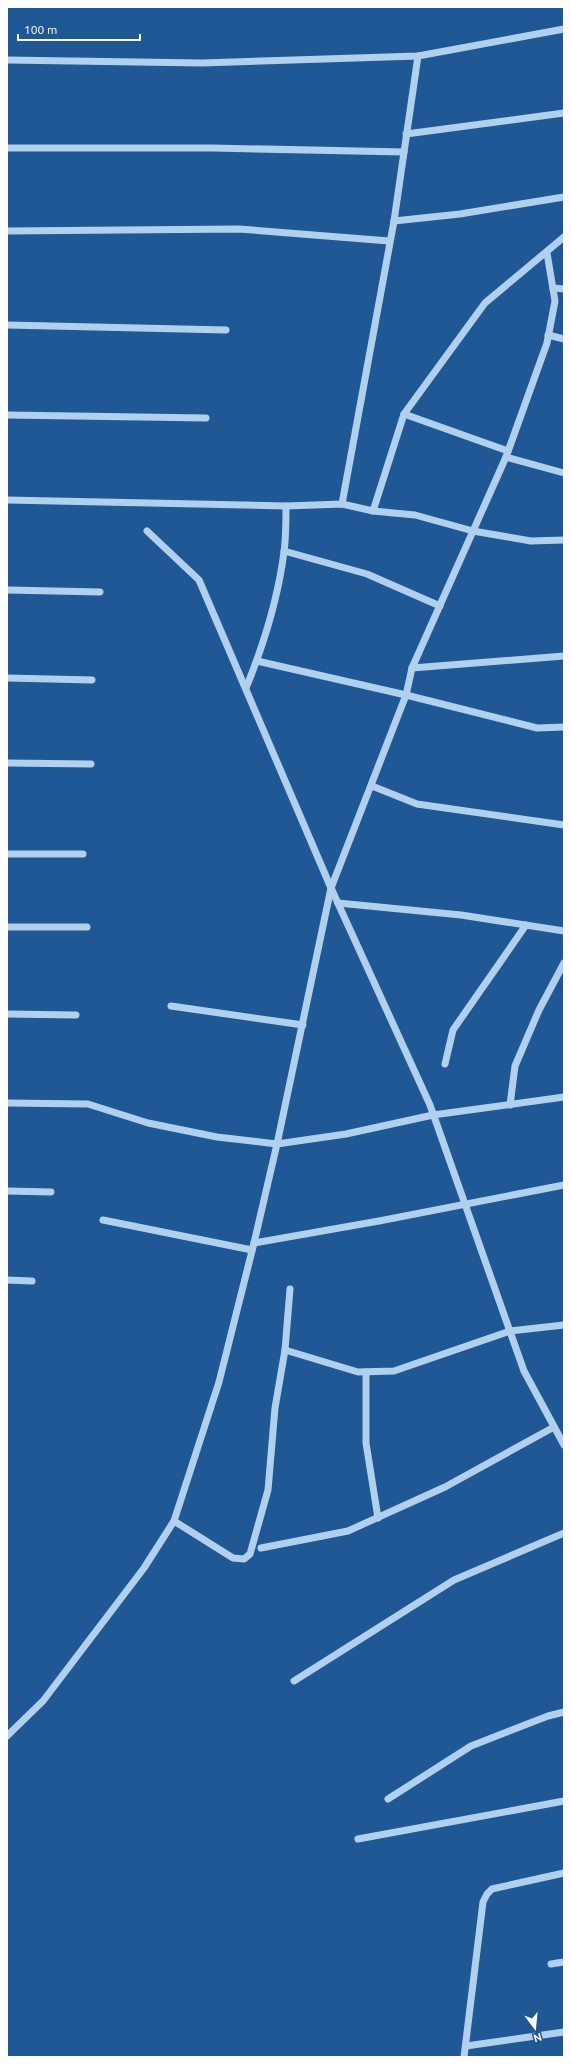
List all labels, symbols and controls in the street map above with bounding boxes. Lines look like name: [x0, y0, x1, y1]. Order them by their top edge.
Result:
scale bar: [18, 16, 140, 42]
text: 100 m: [24, 23, 57, 36]
north arrow: [515, 2008, 555, 2048]
text: N: [532, 2031, 543, 2045]

